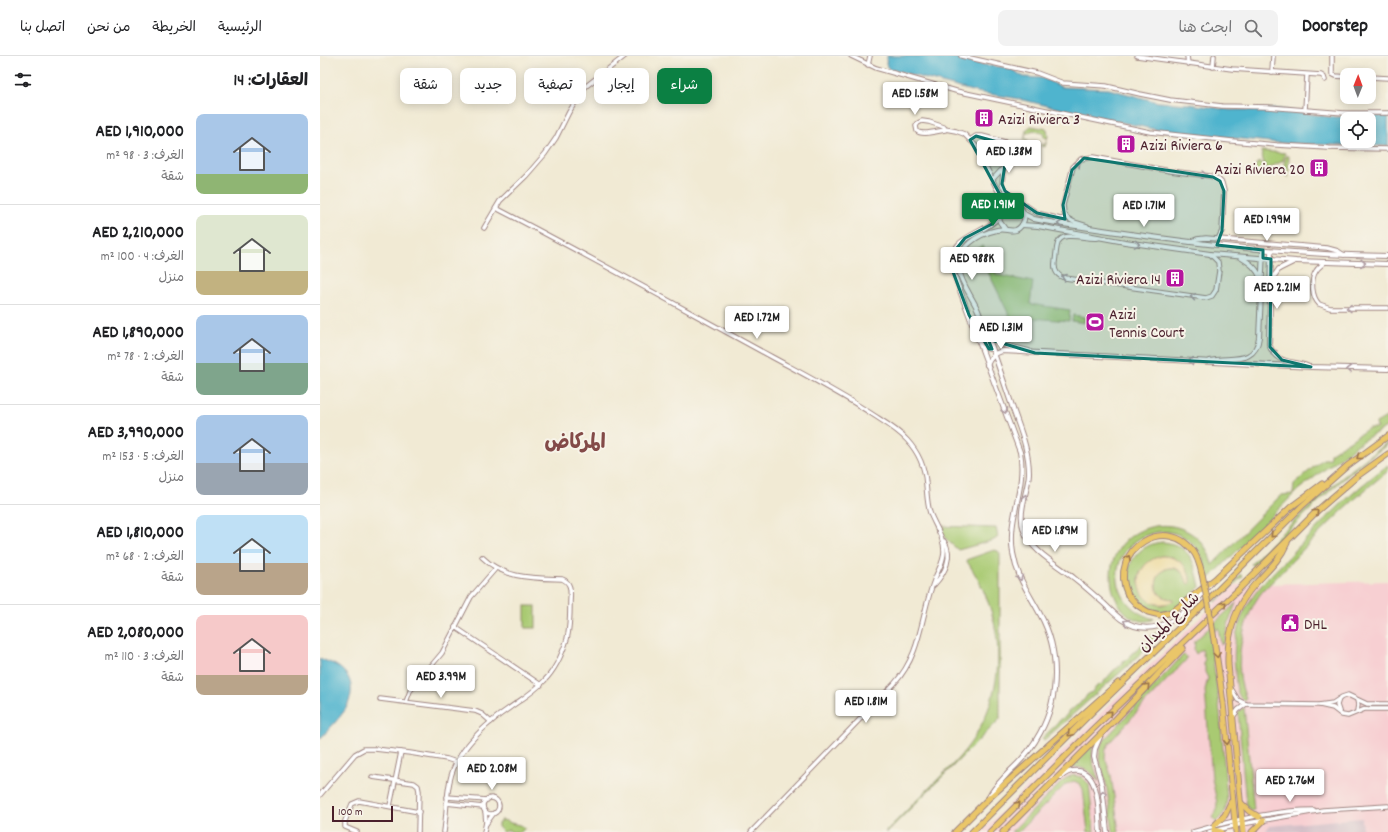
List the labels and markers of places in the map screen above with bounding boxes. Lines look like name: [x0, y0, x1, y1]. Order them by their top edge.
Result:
pin: AED 1.58M: [869, 82, 961, 116]
building icon: Azizi Riviera 3: [973, 107, 995, 129]
place label: Azizi Riviera 3: [998, 109, 1080, 132]
building icon: Azizi Riviera 6: [1115, 133, 1137, 155]
place label: Azizi Riviera 6: [1140, 135, 1223, 158]
pin: AED 1.38M: [963, 140, 1055, 174]
building icon: Azizi Riviera 20: [1308, 157, 1330, 179]
place label: Azizi Riviera 20: [1214, 159, 1305, 182]
pin: AED 1.91M: [947, 193, 1039, 227]
pin: AED 1.71M: [1098, 194, 1190, 228]
pin: AED 1.99M: [1221, 208, 1313, 242]
pin: AED 988K: [931, 247, 1013, 281]
building icon: Azizi Riviera 14: [1164, 267, 1186, 289]
place label: Azizi Riviera 14: [1076, 269, 1161, 292]
pin: AED 2.21M: [1231, 276, 1323, 310]
place label: Azizi Tennis Court: [1109, 304, 1184, 345]
pin: AED 1.72M: [711, 306, 803, 340]
sports icon: Azizi Tennis Court: [1084, 311, 1106, 333]
pin: AED 1.31M: [955, 316, 1047, 350]
pin: AED 1.89M: [1009, 519, 1101, 553]
public building icon: DHL: [1279, 612, 1301, 634]
place label: DHL: [1304, 614, 1327, 637]
pin: AED 3.99M: [395, 665, 487, 699]
pin: AED 1.81M: [820, 690, 912, 724]
pin: AED 2.08M: [446, 757, 538, 791]
pin: AED 2.76M: [1244, 769, 1336, 803]

